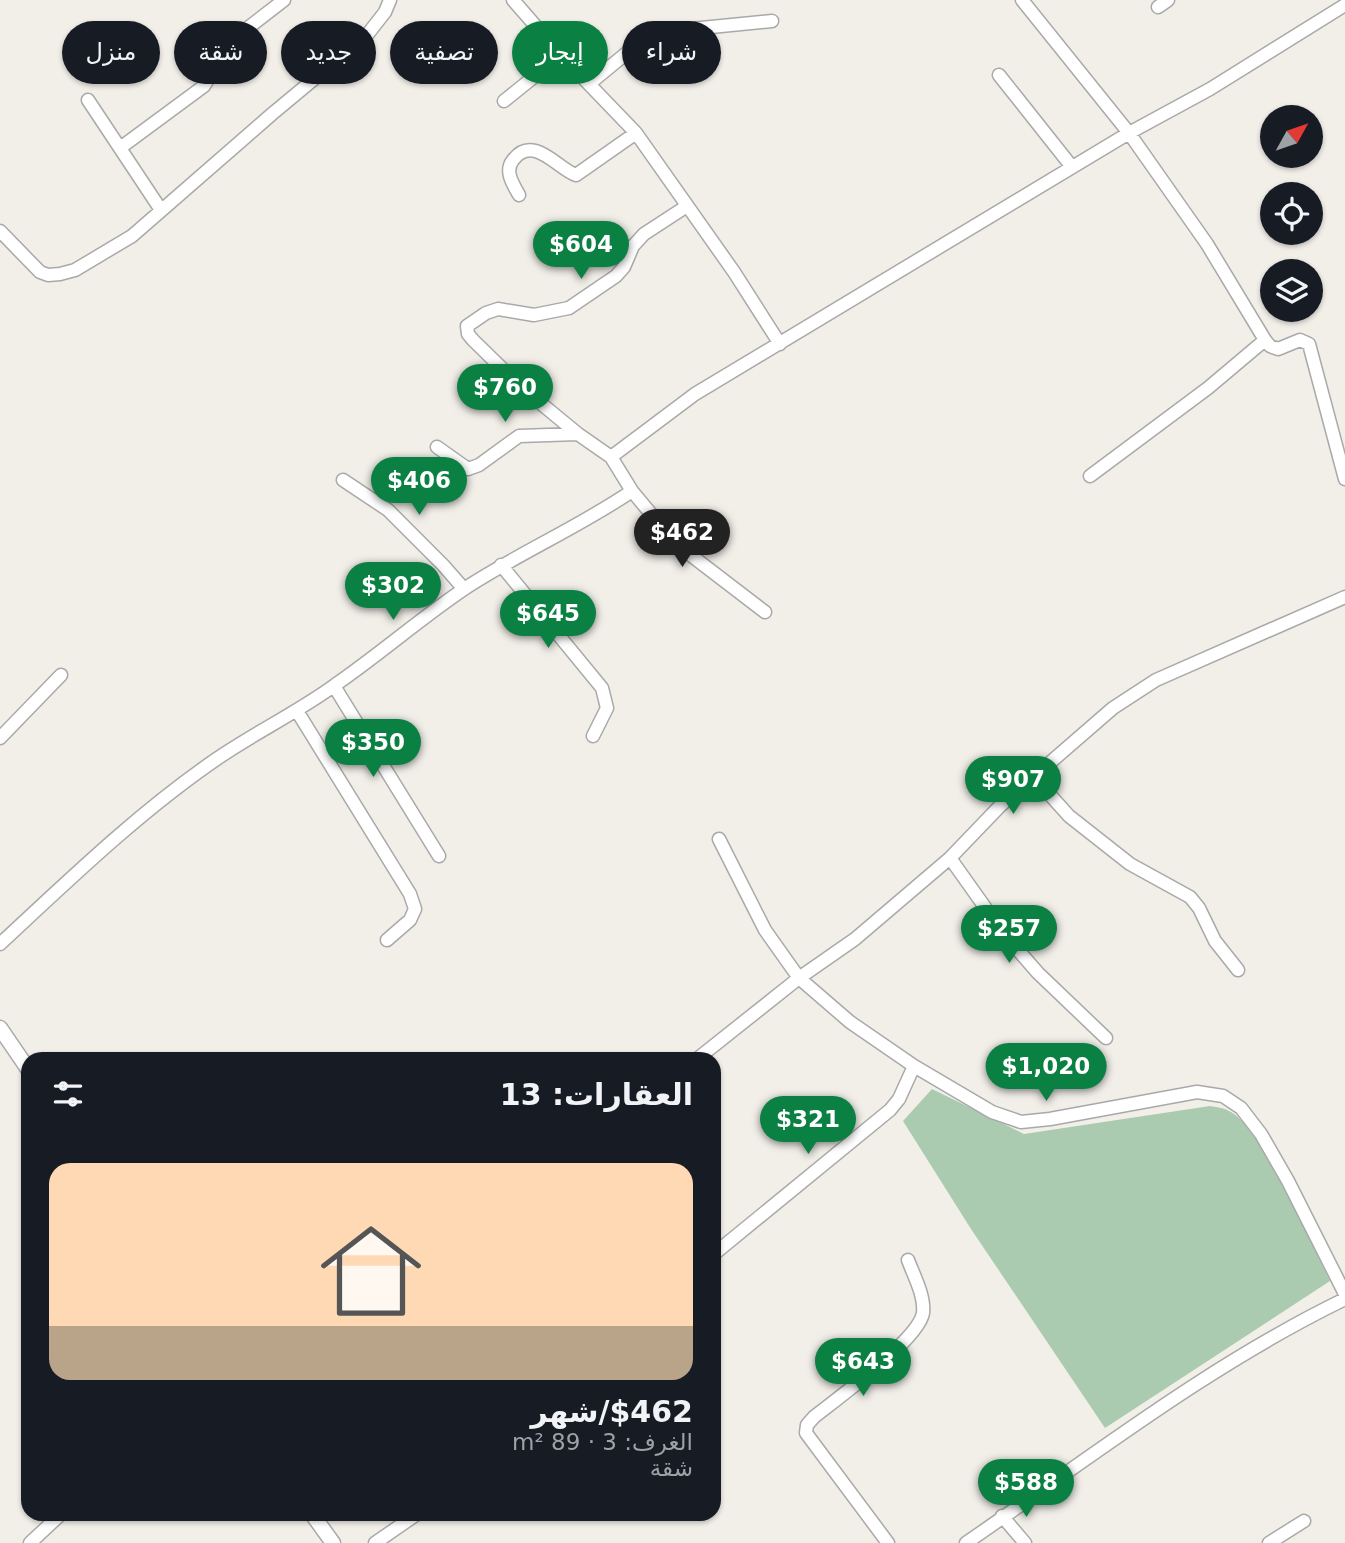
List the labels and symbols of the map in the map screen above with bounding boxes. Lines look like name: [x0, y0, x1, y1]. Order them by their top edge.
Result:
north arrow: [1260, 105, 1323, 168]
pin: $604: [540, 222, 622, 281]
pin: $760: [464, 364, 546, 424]
pin: $406: [378, 458, 460, 517]
pin: $462: [641, 510, 723, 569]
pin: $302: [352, 562, 434, 622]
pin: $645: [507, 590, 589, 650]
pin: $350: [332, 720, 414, 779]
pin: $907: [972, 756, 1054, 816]
pin: $257: [968, 906, 1050, 965]
pin: $1,020: [989, 1044, 1103, 1103]
pin: $321: [767, 1096, 849, 1156]
pin: $643: [822, 1338, 904, 1398]
pin: $588: [985, 1460, 1067, 1519]

